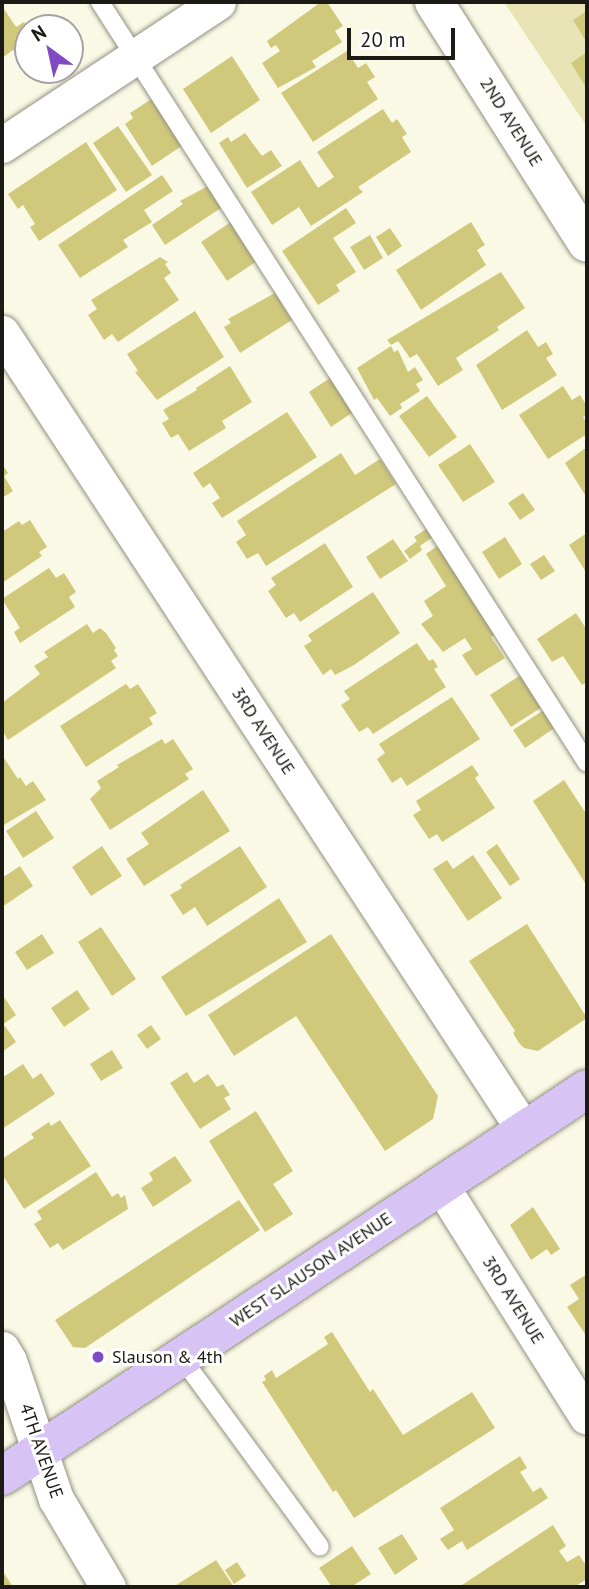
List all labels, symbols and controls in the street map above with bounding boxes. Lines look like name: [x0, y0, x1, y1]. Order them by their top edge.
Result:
north arrow: [14, 14, 84, 84]
scale bar: [351, 14, 460, 58]
text: N: [27, 20, 50, 47]
text: 20 m: [360, 26, 406, 53]
street label: 2ND AVENUE: [475, 73, 547, 171]
street label: 3RD AVENUE: [227, 683, 299, 779]
street label: WEST SLAUSON AVENUE: [225, 1207, 397, 1333]
street label: 3RD AVENUE: [477, 1252, 549, 1348]
place label: Slauson & 4th: [112, 1346, 223, 1368]
marker: Slauson & 4th: [90, 1349, 106, 1365]
street label: 4TH AVENUE: [15, 1400, 67, 1502]

